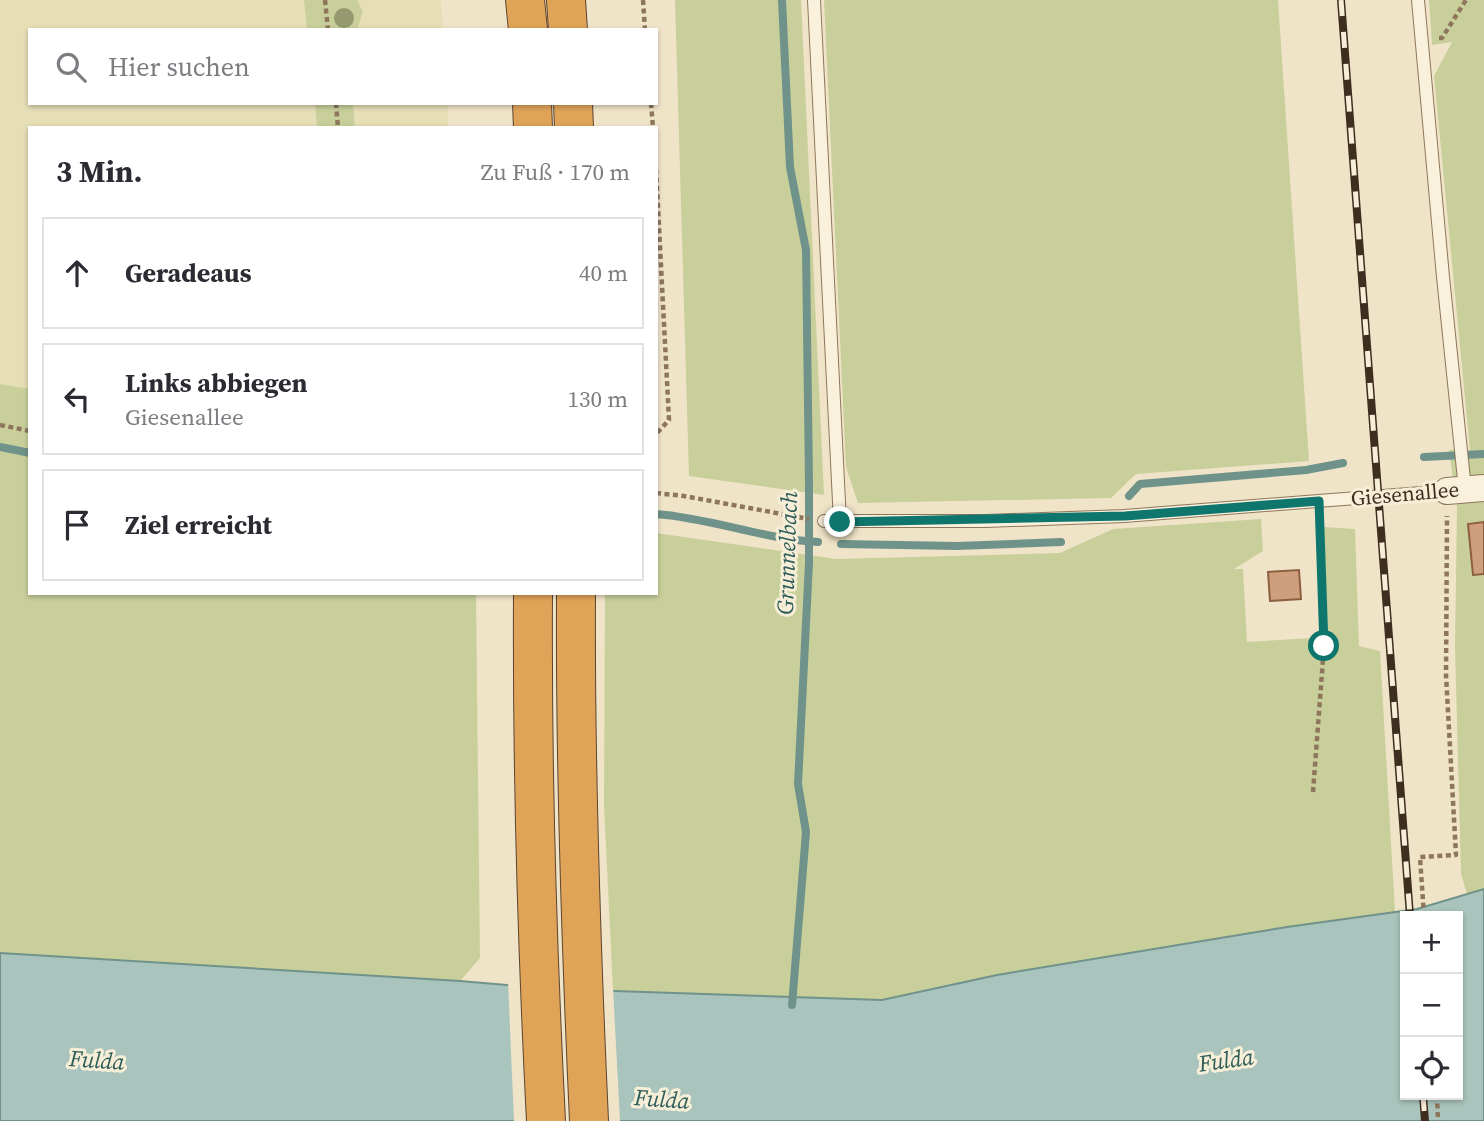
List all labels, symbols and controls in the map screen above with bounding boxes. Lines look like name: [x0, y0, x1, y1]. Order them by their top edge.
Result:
search box: [28, 28, 658, 105]
icon: search: [52, 48, 90, 86]
text: Hier suchen: [108, 49, 250, 85]
text: 3 Min.: [56, 151, 143, 192]
text: Zu Fuß · 170 m: [481, 156, 630, 188]
icon: ahead: [58, 254, 96, 292]
text: Geradeaus: [125, 255, 252, 291]
text: 40 m: [579, 257, 628, 289]
text: Links abbiegen: [125, 365, 308, 401]
icon: left: [58, 380, 96, 418]
text: 130 m: [567, 383, 628, 415]
text: Giesenallee: [125, 401, 244, 433]
street label: Giesenallee: [1350, 474, 1460, 513]
water label: Grunnelbach: [769, 490, 805, 615]
icon: arrive: [58, 506, 96, 544]
route end: [824, 506, 855, 537]
text: Ziel erreicht: [125, 507, 272, 543]
route start: [1308, 630, 1339, 661]
map controls: [1400, 911, 1463, 1100]
button: +: [1400, 911, 1463, 974]
button: −: [1400, 974, 1463, 1037]
button: locate: [1400, 1037, 1463, 1100]
water label: Fulda: [1195, 1040, 1256, 1080]
water label: Fulda: [67, 1042, 126, 1078]
water label: Fulda: [632, 1081, 691, 1117]

